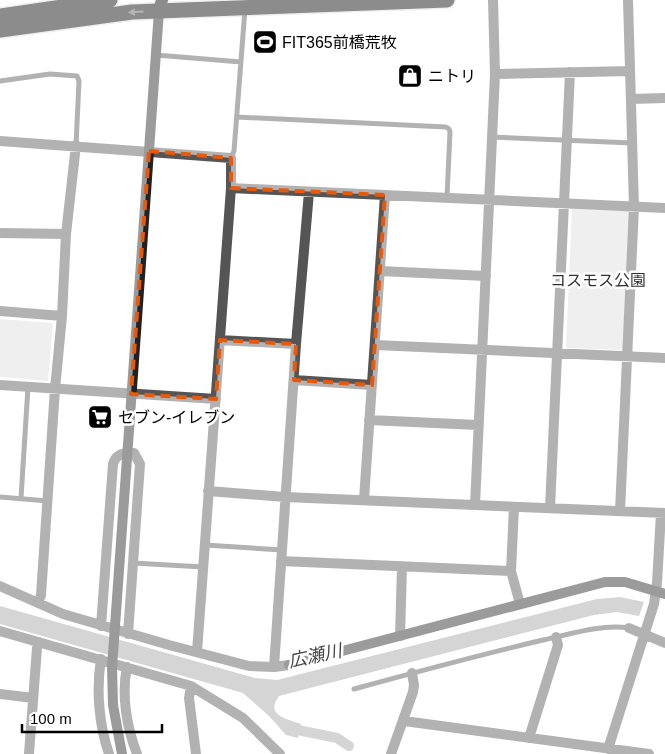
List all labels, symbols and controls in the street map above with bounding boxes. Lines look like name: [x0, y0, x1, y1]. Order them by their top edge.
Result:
one-way arrow: [128, 8, 144, 16]
sports icon: FIT365前橋荒牧: [252, 29, 278, 55]
place label: FIT365前橋荒牧: [282, 34, 397, 51]
shop icon: ニトリ: [397, 63, 423, 89]
place label: ニトリ: [428, 68, 476, 85]
park label: コスモス公園: [550, 272, 646, 289]
supermarket icon: セブン-イレブン: [87, 404, 113, 430]
place label: セブン-イレブン: [118, 409, 235, 426]
water label: 広瀬川: [287, 640, 345, 671]
scale bar: [22, 702, 162, 734]
text: 100 m: [30, 710, 72, 727]

